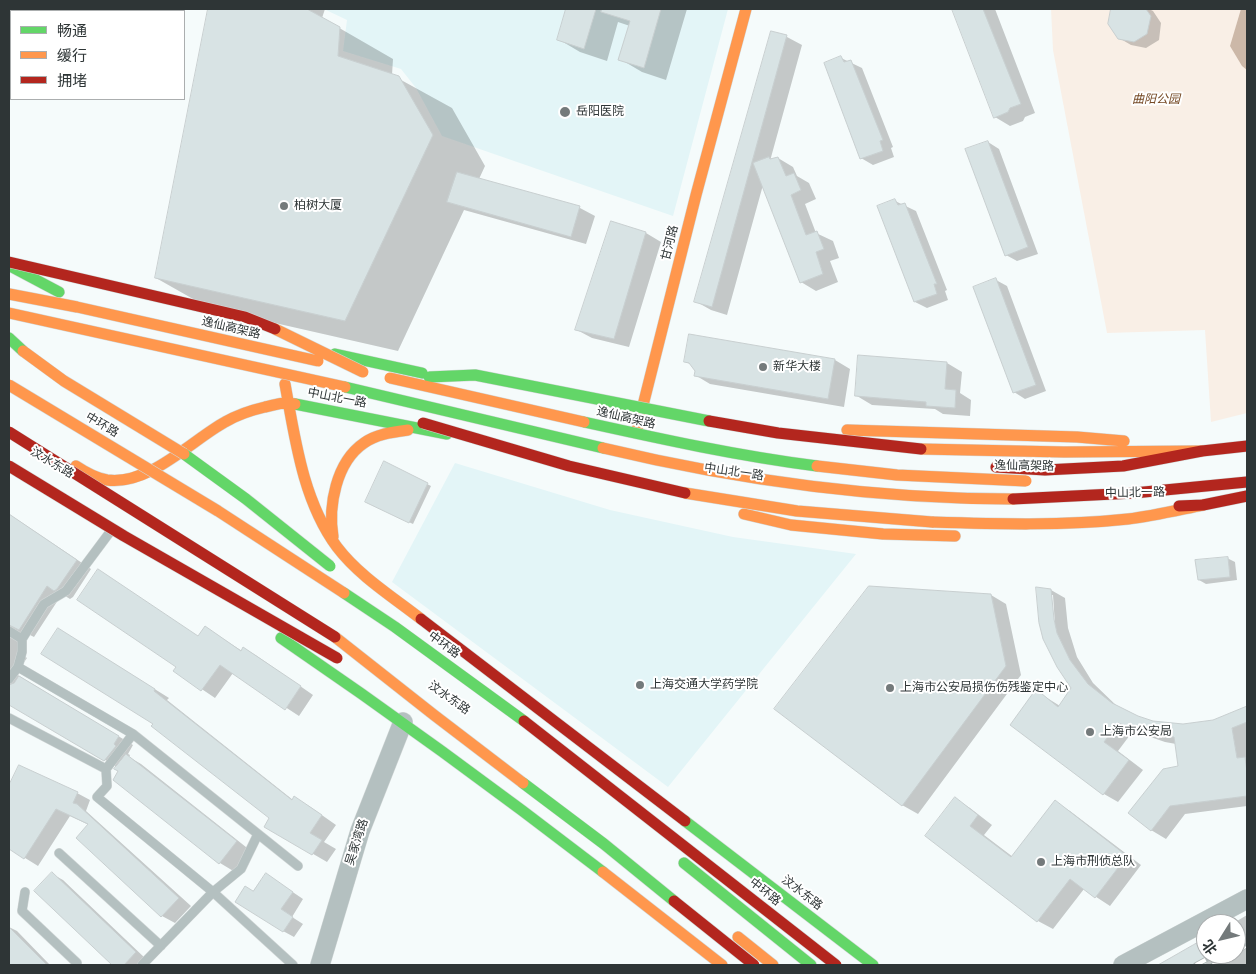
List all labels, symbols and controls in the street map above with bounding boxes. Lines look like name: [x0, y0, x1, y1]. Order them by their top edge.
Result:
legend: [10, 10, 185, 100]
text: 畅通: [57, 20, 87, 40]
text: 缓行: [57, 45, 87, 65]
text: 拥堵: [57, 70, 87, 90]
park label: 曲阳公园: [1132, 93, 1180, 107]
marker: 岳阳医院: [558, 105, 572, 119]
place label: 岳阳医院: [576, 105, 624, 119]
place label: 柏树大厦: [294, 199, 342, 213]
marker: 柏树大厦: [278, 200, 290, 212]
street label: 甘河路: [659, 224, 681, 262]
street label: 逸仙高架路: [200, 314, 262, 342]
place label: 新华大楼: [773, 360, 821, 374]
marker: 新华大楼: [757, 361, 769, 373]
street label: 中山北一路: [306, 385, 368, 411]
street label: 逸仙高架路: [595, 404, 657, 432]
street label: 中环路: [83, 410, 121, 440]
street label: 汶水东路: [28, 444, 76, 482]
street label: 逸仙高架路: [994, 458, 1054, 474]
street label: 中山北一路: [703, 461, 765, 483]
street label: 中山北一路: [1105, 485, 1165, 501]
street label: 中环路: [425, 629, 463, 661]
street label: 汶水东路: [425, 678, 473, 718]
place label: 上海交通大学药学院: [650, 678, 758, 692]
marker: 上海交通大学药学院: [634, 679, 646, 691]
place label: 上海市公安局损伤伤残鉴定中心: [900, 681, 1068, 695]
marker: 上海市公安局损伤伤残鉴定中心: [884, 682, 896, 694]
place label: 上海市公安局: [1100, 725, 1172, 739]
marker: 上海市公安局: [1084, 726, 1096, 738]
street label: 吴家湾路: [343, 817, 371, 867]
place label: 上海市刑侦总队: [1051, 855, 1135, 869]
marker: 上海市刑侦总队: [1035, 856, 1047, 868]
street label: 汶水东路: [779, 873, 825, 913]
street label: 中环路: [746, 875, 784, 909]
north arrow: [1196, 914, 1246, 964]
text: 北: [1197, 936, 1221, 959]

